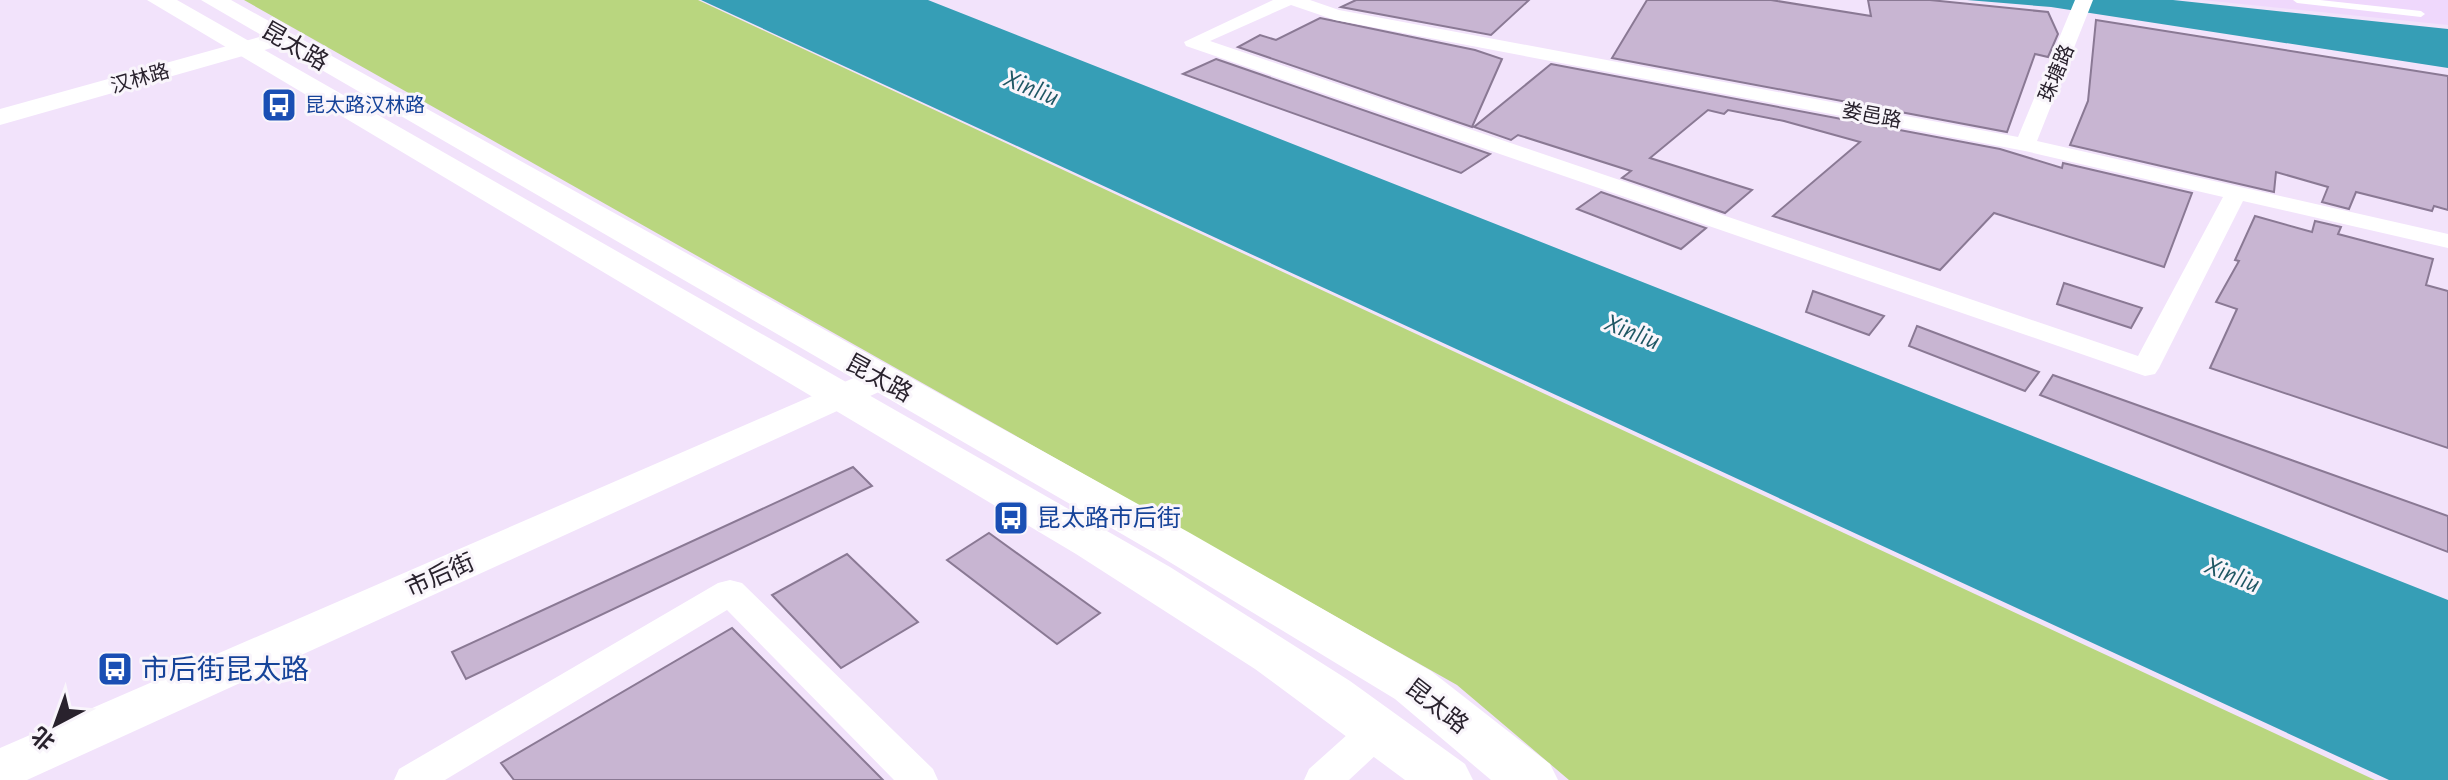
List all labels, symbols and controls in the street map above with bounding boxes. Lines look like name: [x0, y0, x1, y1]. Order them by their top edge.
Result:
street label: 昆太路: [257, 17, 333, 75]
street label: 珠塘路: [2035, 41, 2078, 105]
street label: 汉林路: [108, 60, 172, 97]
water label: Xinliu: [1000, 65, 1063, 111]
bus stop icon: 昆太路汉林路: [260, 86, 298, 124]
place label: 昆太路汉林路: [305, 95, 425, 116]
street label: 娄邑路: [1840, 99, 1903, 132]
water label: Xinliu: [1601, 309, 1664, 355]
street label: 昆太路: [841, 349, 917, 407]
bus stop icon: 昆太路市后街: [992, 499, 1030, 537]
place label: 昆太路市后街: [1037, 505, 1181, 531]
street label: 市后街: [402, 548, 478, 602]
water label: Xinliu: [2201, 552, 2264, 598]
bus stop icon: 市后街昆太路: [96, 650, 134, 688]
place label: 市后街昆太路: [141, 655, 309, 685]
street label: 昆太路: [1401, 674, 1473, 738]
north arrow: [16, 684, 96, 764]
text: 北: [27, 723, 59, 755]

